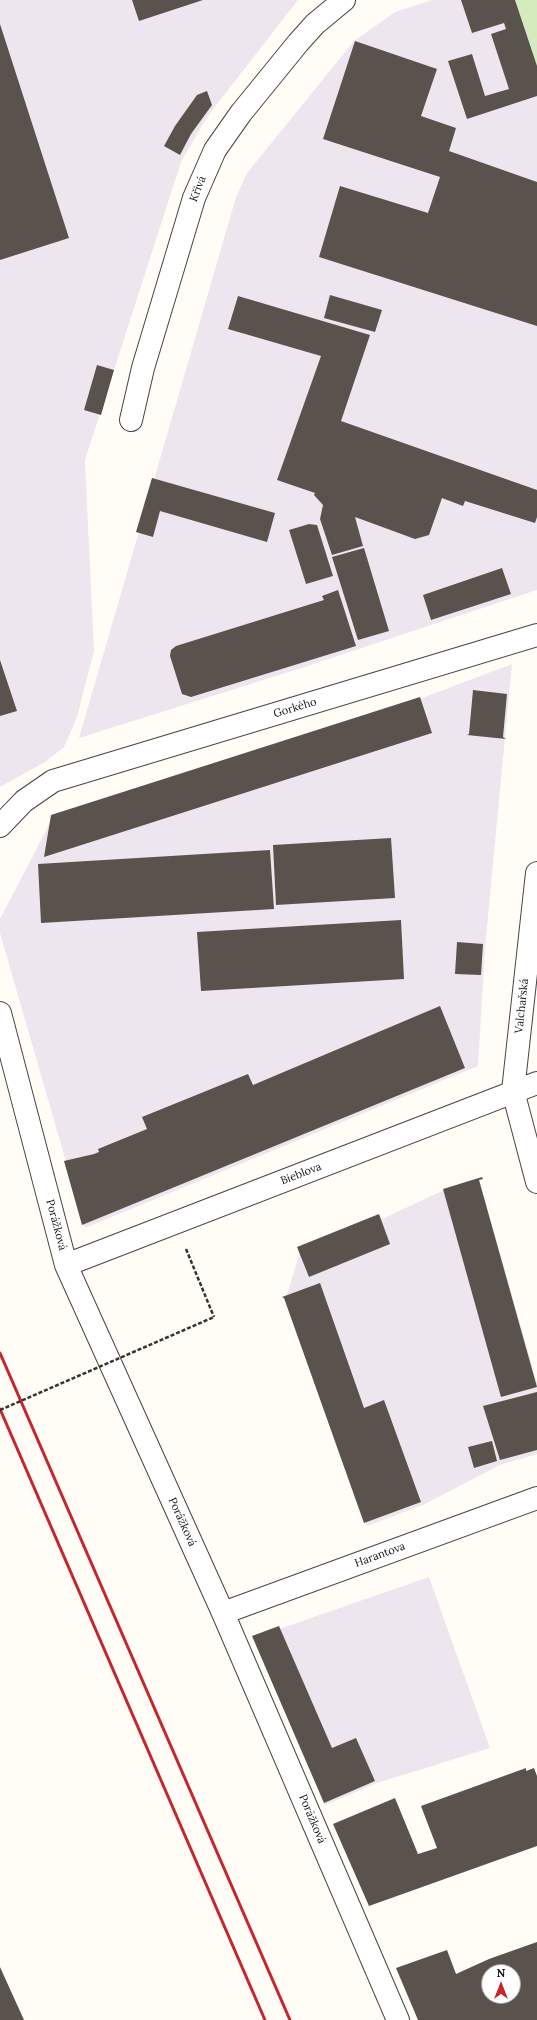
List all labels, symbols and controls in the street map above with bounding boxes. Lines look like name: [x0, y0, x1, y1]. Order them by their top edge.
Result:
street label: Křivá: [187, 174, 209, 204]
street label: Gorkého: [272, 695, 318, 721]
street label: Valchařská: [513, 978, 531, 1034]
street label: Bieblova: [279, 1160, 323, 1188]
street label: Porážková: [43, 1198, 69, 1252]
street label: Porážková: [165, 1495, 199, 1549]
street label: Harantova: [353, 1540, 407, 1570]
street label: Porážková: [296, 1792, 328, 1846]
north arrow: [481, 1964, 521, 2004]
text: N: [497, 1966, 505, 1980]

